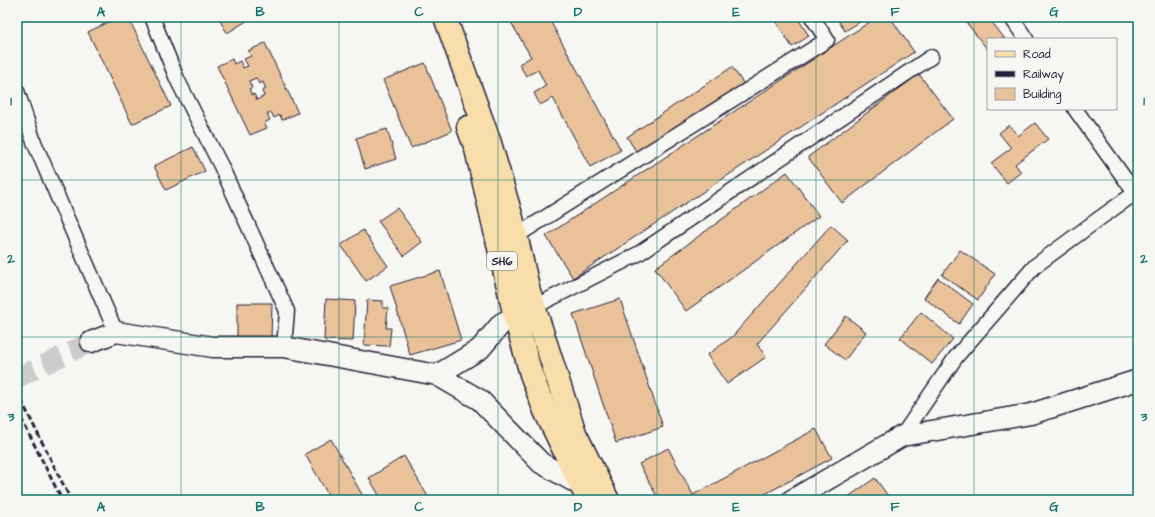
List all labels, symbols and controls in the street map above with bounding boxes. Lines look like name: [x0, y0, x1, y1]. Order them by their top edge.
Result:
text: A: [97, 3, 106, 21]
text: B: [255, 3, 265, 21]
text: C: [414, 3, 424, 21]
text: D: [574, 3, 583, 21]
text: E: [732, 3, 740, 21]
text: F: [890, 3, 900, 21]
text: G: [1049, 3, 1059, 21]
legend: [987, 38, 1117, 110]
text: Road: [1023, 46, 1051, 63]
text: Railway: [1023, 66, 1064, 84]
text: Building: [1023, 86, 1061, 104]
text: 1: [10, 92, 12, 110]
text: 1: [1143, 92, 1145, 110]
text: 2: [6, 250, 15, 268]
text: 2: [1139, 250, 1148, 268]
road number: SH6: [487, 252, 517, 270]
text: 3: [7, 408, 15, 426]
text: 3: [1140, 408, 1148, 426]
text: A: [97, 498, 106, 516]
text: B: [255, 498, 265, 516]
text: C: [414, 498, 424, 516]
text: D: [574, 498, 583, 516]
text: E: [732, 498, 740, 516]
text: F: [890, 498, 900, 516]
text: G: [1049, 498, 1059, 516]

